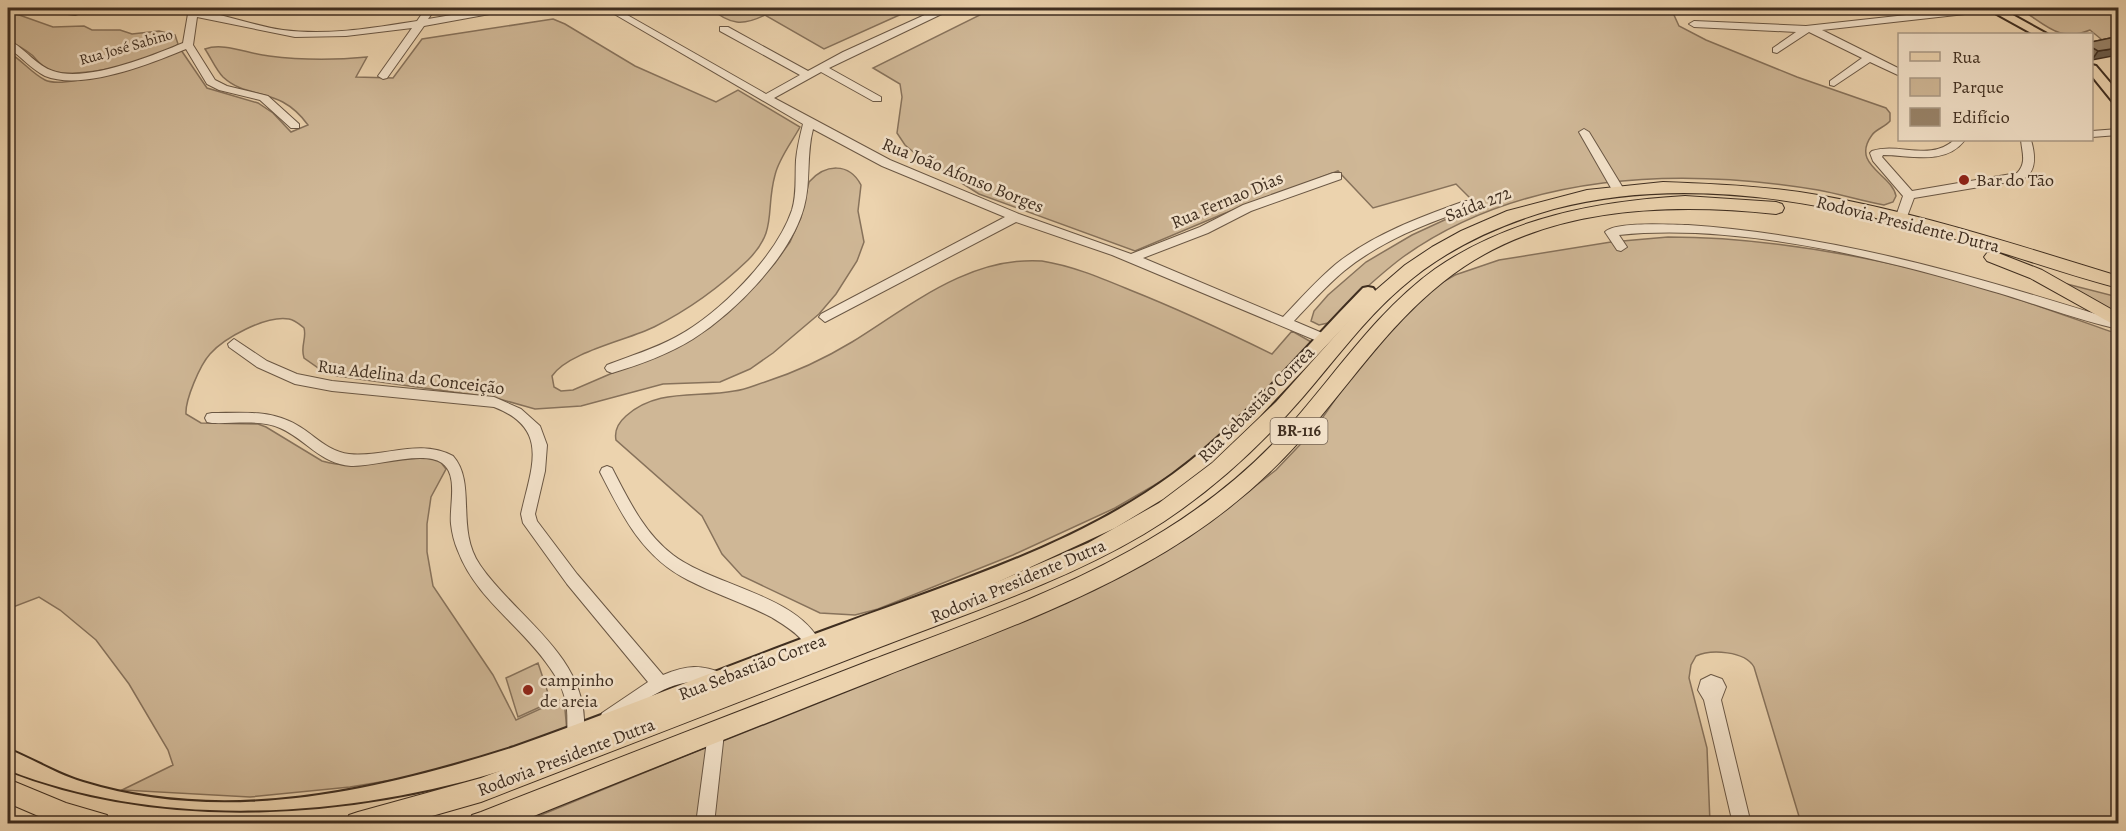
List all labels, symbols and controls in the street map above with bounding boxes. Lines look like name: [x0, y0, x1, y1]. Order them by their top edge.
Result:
street label: Rua José Sabino: [77, 24, 175, 70]
legend: [1898, 33, 2093, 141]
text: Rua: [1952, 45, 1981, 69]
text: Parque: [1952, 75, 2004, 99]
text: Edifício: [1952, 105, 2010, 129]
street label: Rua João Afonso Borges: [878, 132, 1048, 218]
street label: Rua Fernao Dias: [1167, 166, 1287, 234]
place label: Bar do Tão: [1976, 168, 2054, 192]
marker: Bar do Tão: [1957, 173, 1971, 187]
street label: Saída 272: [1442, 180, 1515, 228]
street label: Rodovia Presidente Dutra: [1814, 190, 2003, 259]
street label: Rua Sebastião Correa: [1192, 340, 1320, 468]
street label: Rua Adelina da Conceição: [316, 354, 506, 400]
road number: BR-116: [1270, 418, 1328, 444]
street label: Rodovia Presidente Dutra: [927, 533, 1110, 629]
street label: Rua Sebastião Correa: [675, 628, 830, 706]
place label: campinho de areia: [540, 668, 614, 713]
marker: campinho de areia: [521, 683, 535, 697]
street label: Rodovia Presidente Dutra: [474, 712, 659, 802]

